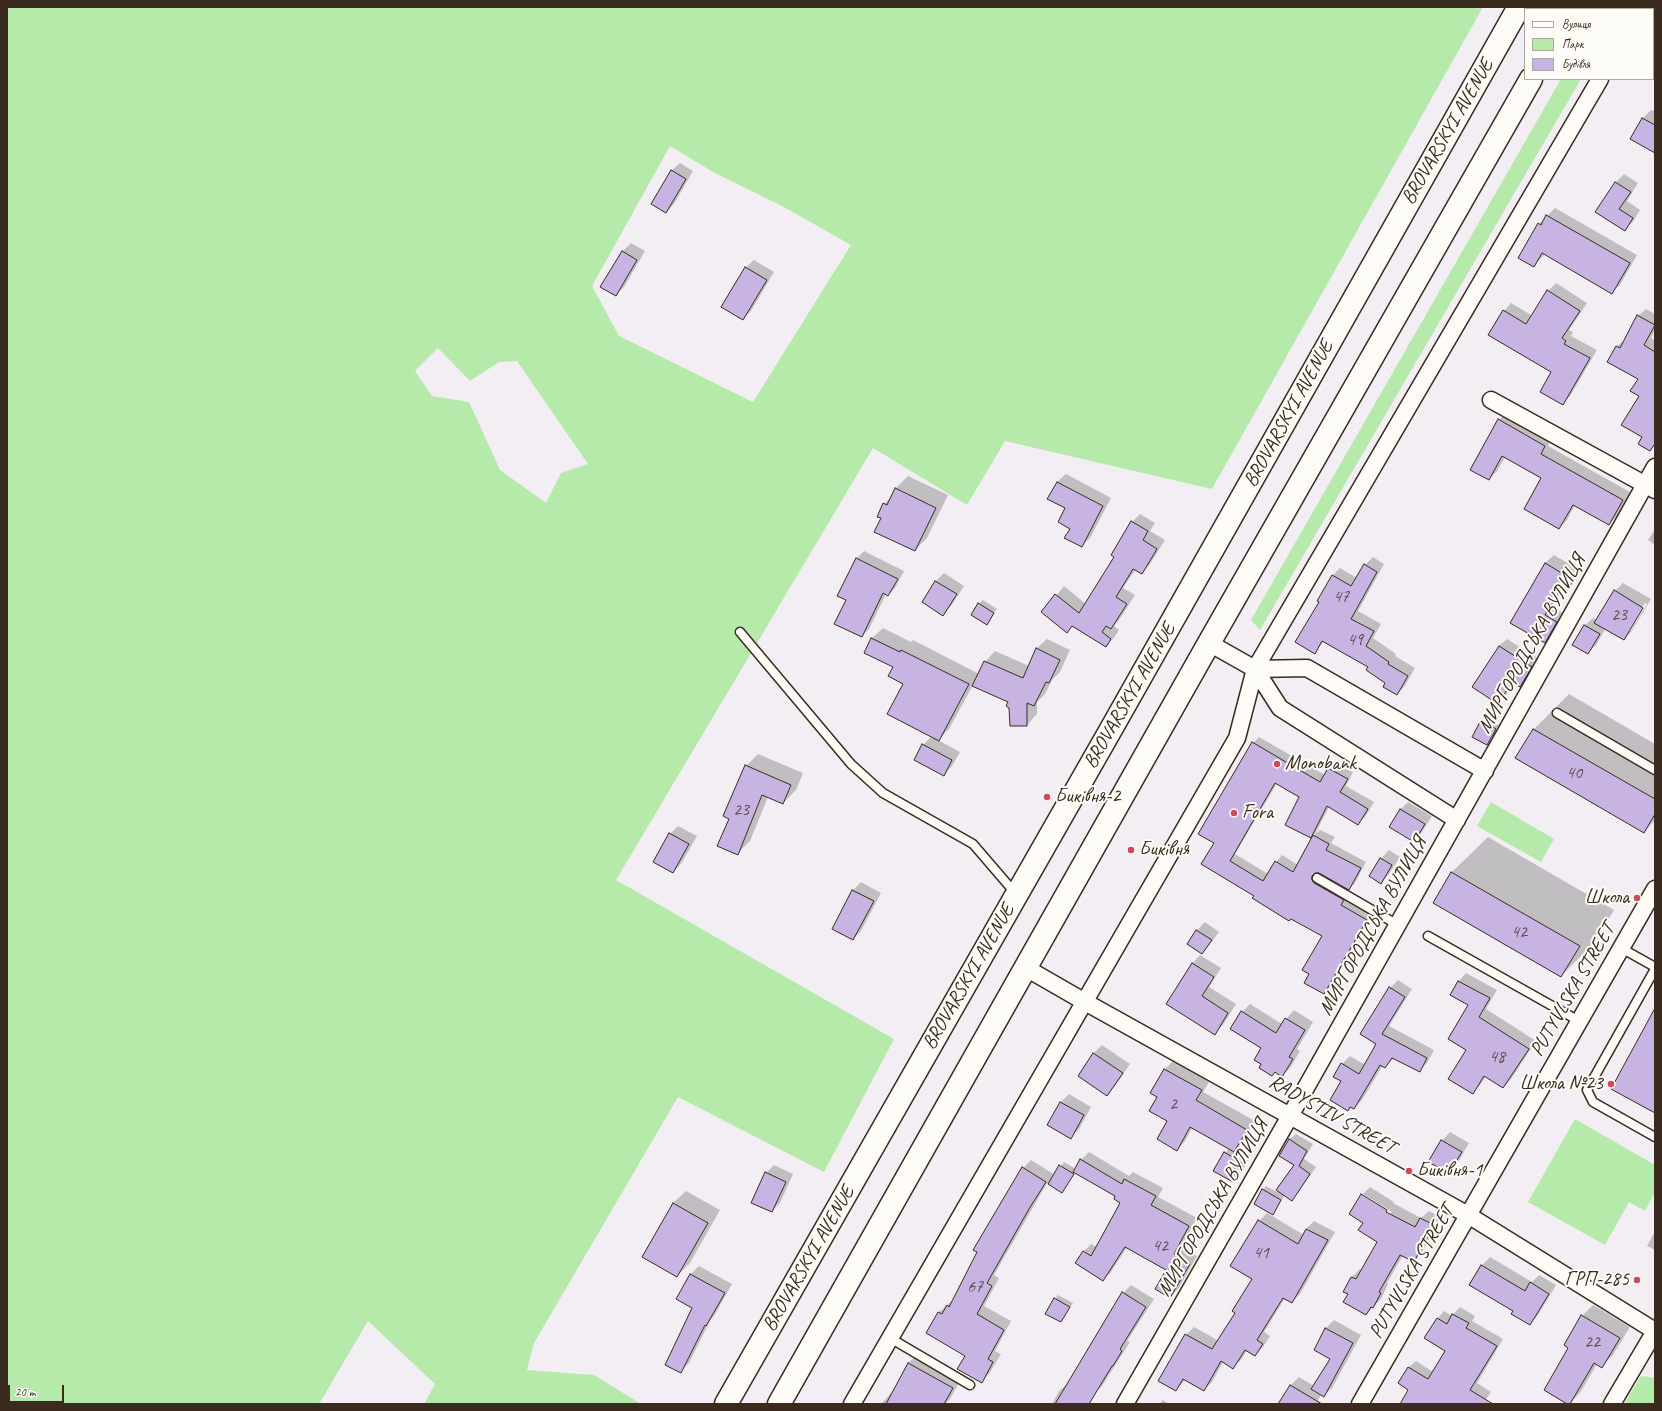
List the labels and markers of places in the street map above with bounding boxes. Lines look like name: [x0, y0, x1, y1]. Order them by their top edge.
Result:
place label: Monobank: [1285, 752, 1356, 776]
marker: Monobank: [1272, 759, 1282, 769]
place label: Бикiвня-2: [1055, 785, 1121, 809]
marker: Бикiвня-2: [1042, 792, 1052, 802]
place label: Fora: [1242, 801, 1273, 825]
marker: Fora: [1229, 808, 1239, 818]
place label: Бикiвня: [1139, 838, 1189, 862]
marker: Бикiвня: [1126, 845, 1136, 855]
place label: Школа: [1585, 886, 1629, 910]
marker: Школа: [1632, 893, 1642, 903]
place label: Школа №23: [1520, 1072, 1603, 1096]
marker: Школа №23: [1606, 1079, 1616, 1089]
place label: Бикiвня-1: [1417, 1159, 1483, 1183]
marker: Бикiвня-1: [1404, 1166, 1414, 1176]
place label: ГРП-285: [1565, 1268, 1629, 1292]
marker: ГРП-285: [1632, 1275, 1642, 1285]

